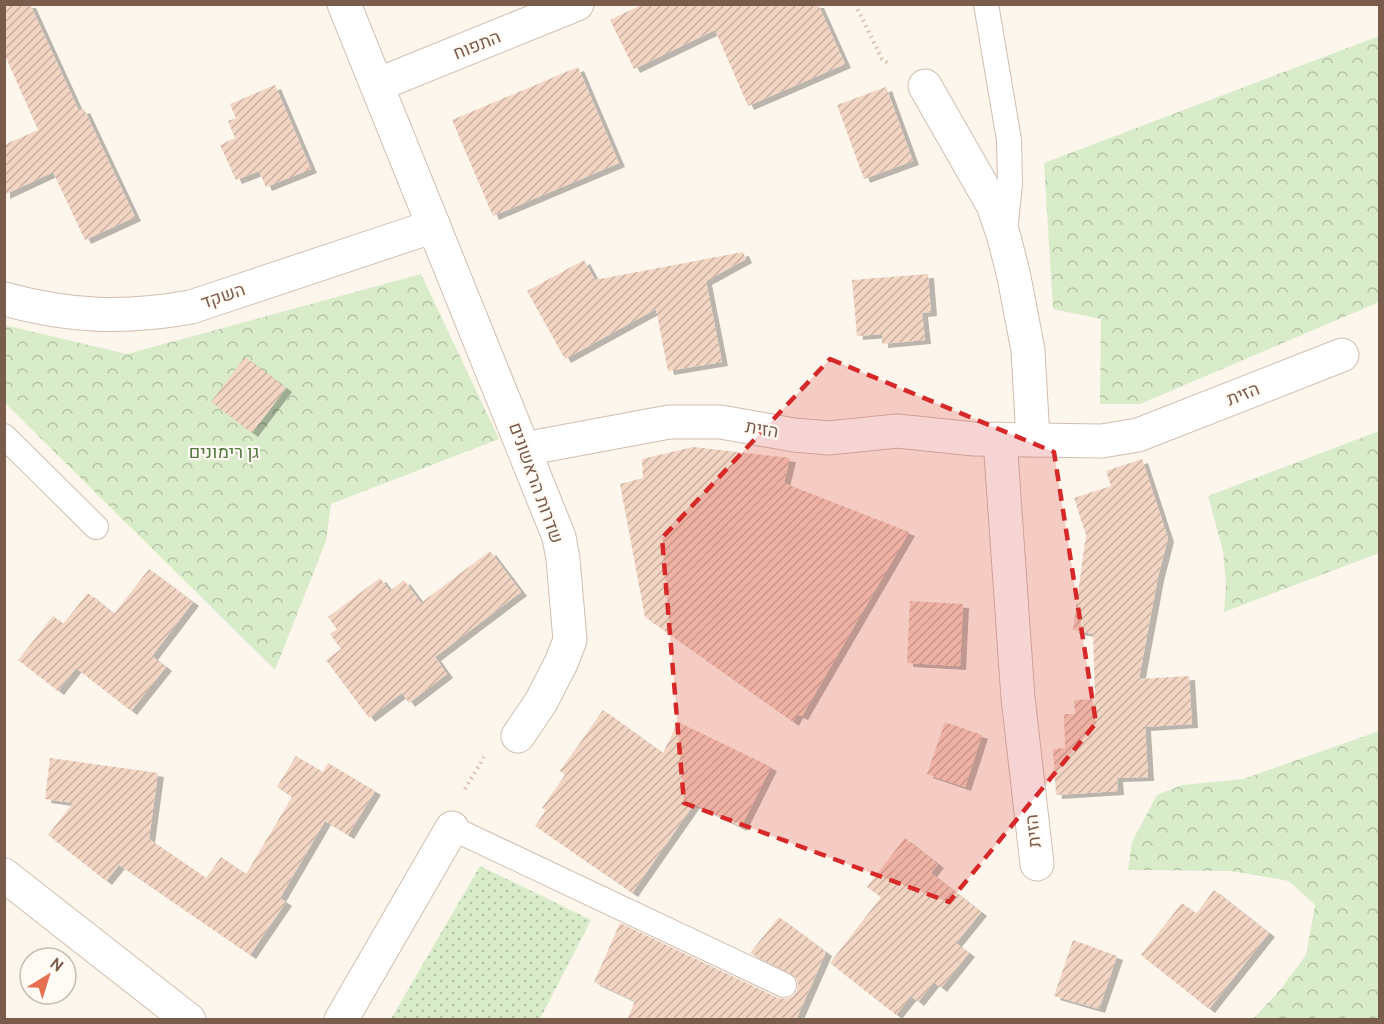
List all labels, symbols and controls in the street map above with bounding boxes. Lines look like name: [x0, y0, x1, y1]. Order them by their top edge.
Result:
street label: התפוח: [450, 26, 504, 64]
street label: השקד: [198, 278, 248, 314]
street label: הזית: [1223, 378, 1263, 410]
street label: הזית: [744, 415, 780, 443]
street label: שדרות הראשונים: [504, 420, 568, 546]
park label: גן רימונים: [189, 441, 259, 463]
street label: הזית: [1020, 813, 1046, 849]
north arrow: [18, 946, 78, 1006]
text: N: [47, 954, 67, 976]

